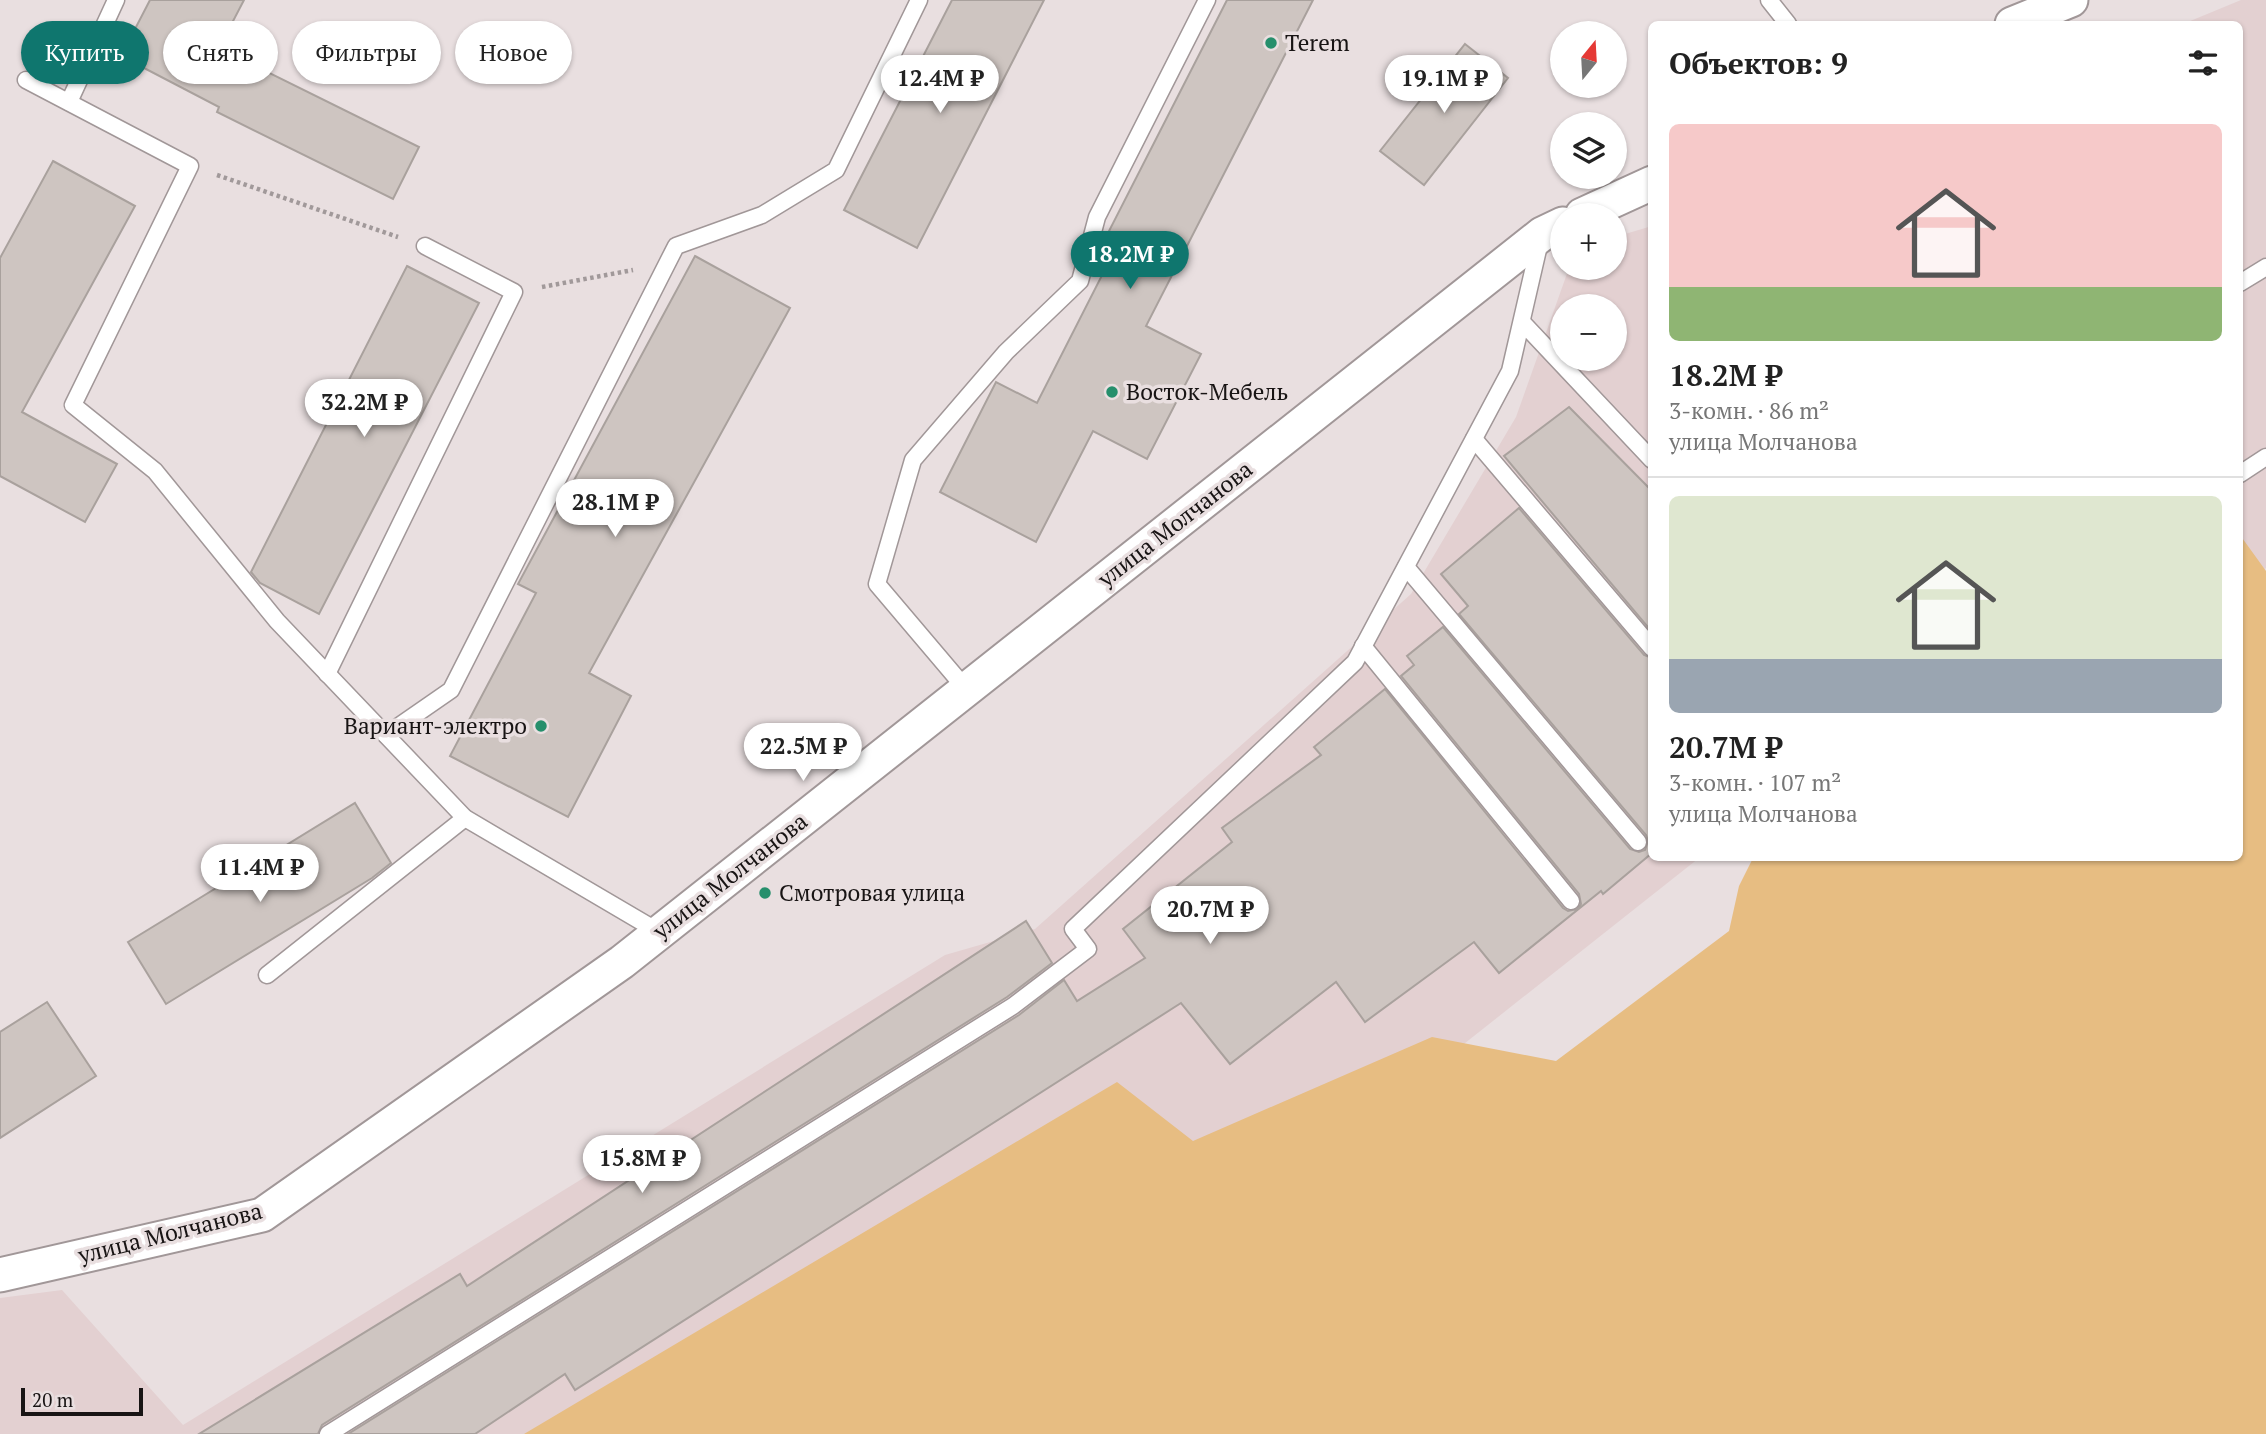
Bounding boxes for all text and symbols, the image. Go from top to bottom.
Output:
chip: Купить [21,21,149,84]
chip: Снять [163,21,278,84]
chip: Фильтры [292,21,441,84]
chip: Новое [455,21,572,84]
north arrow [1550,21,1628,98]
map controls [1550,21,1627,371]
place label: Terem [1285,27,1350,58]
marker: Terem [1263,35,1279,51]
text: Объектов: 9 [1669,43,1848,83]
icon: filters [2184,44,2222,82]
pin: 12.4M ₽ [875,55,1005,115]
pin: 19.1M ₽ [1379,55,1509,115]
text: 12.4M ₽ [897,62,983,93]
text: 19.1M ₽ [1401,62,1487,93]
button: layers [1550,112,1627,189]
icon: home [1883,170,2009,296]
button: + [1550,203,1627,280]
pin: 18.2M ₽ [1065,232,1195,291]
text: 18.2M ₽ [1087,238,1173,269]
button: − [1550,294,1627,371]
text: 18.2M ₽ [1669,355,1782,395]
place label: Восток-Мебель [1126,376,1288,407]
pin: 32.2M ₽ [299,380,429,439]
marker: Восток-Мебель [1104,384,1120,400]
text: 32.2M ₽ [321,386,407,417]
text: 3-комн. · 86 m² [1669,395,1829,426]
text: улица Молчанова [1669,426,1858,457]
street label: улица Молчанова [1090,453,1259,594]
pin: 28.1M ₽ [550,480,680,539]
text: 28.1M ₽ [572,486,658,517]
icon: home [1883,542,2009,668]
place label: Вариант-электро [344,710,527,741]
marker: Вариант-электро [533,718,549,734]
pin: 22.5M ₽ [738,724,868,783]
text: 20.7M ₽ [1669,727,1782,767]
text: 22.5M ₽ [760,730,846,761]
text: 3-комн. · 107 m² [1669,767,1841,798]
text: улица Молчанова [1669,798,1858,829]
street label: улица Молчанова [645,805,814,946]
pin: 11.4M ₽ [195,844,325,904]
text: 11.4M ₽ [217,851,303,882]
place label: Смотровая улица [779,877,965,908]
marker: Смотровая улица [757,885,773,901]
pin: 20.7M ₽ [1145,886,1275,946]
text: 20.7M ₽ [1167,893,1253,924]
pin: 15.8M ₽ [577,1136,707,1195]
text: 15.8M ₽ [599,1142,685,1173]
street label: улица Молчанова [74,1195,265,1271]
scale bar [21,1385,144,1417]
text: 20 m [32,1387,73,1412]

